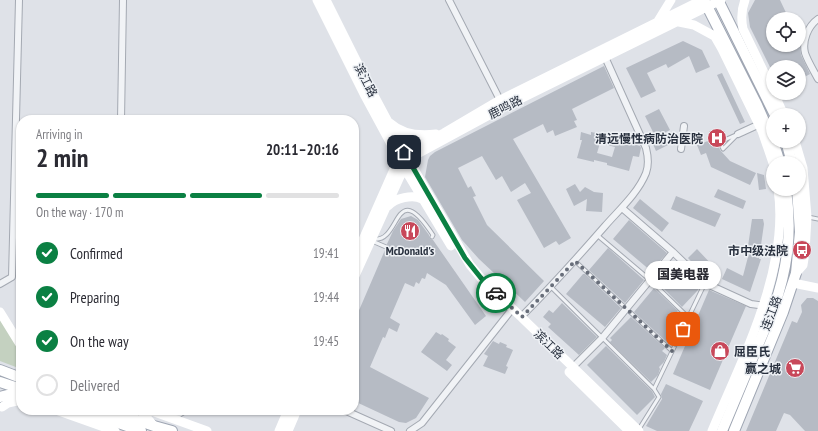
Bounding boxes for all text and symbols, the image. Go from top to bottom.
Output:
map controls [766,12,806,196]
button: locate [766,12,806,52]
button: layers [766,60,806,100]
street label: 滨江路 [351,61,381,99]
street label: 鹿鸣路 [486,92,524,122]
button: + [766,108,806,148]
text: Arriving in [36,126,83,143]
hospital icon: 清远慢性病防治医院 [706,127,728,149]
place label: 清远慢性病防治医院 [595,131,703,146]
pin [387,135,421,169]
text: 20:11–20:16 [266,140,339,159]
text: 2 min [36,141,89,174]
icon: home [393,141,415,163]
button: − [766,156,806,196]
text: On the way · 170 m [36,204,123,221]
restaurant icon: McDonald's [399,220,421,242]
bus stop icon: 市中级法院 [791,239,813,261]
icon: check [36,242,58,264]
place label: McDonald's [386,243,434,258]
place label: 市中级法院 [728,243,788,258]
text: Confirmed [70,244,123,263]
text: 19:41 [313,245,339,262]
callout: 国美电器 [645,261,721,289]
text: 国美电器 [657,266,709,283]
courier [476,273,516,313]
icon: car [485,282,507,304]
icon: check [36,286,58,308]
text: Preparing [70,288,120,307]
text: 19:44 [313,289,339,306]
street label: 连江路 [758,294,784,332]
pin [666,312,700,346]
icon: bag [672,318,694,340]
street label: 滨江路 [531,326,567,362]
icon: check [36,330,58,352]
text: On the way [70,332,129,351]
text: 19:45 [313,333,339,350]
shop icon: 屈臣氏 [709,340,731,362]
place label: 屈臣氏 [734,344,770,359]
supermarket icon: 赢之城 [784,357,806,379]
place label: 赢之城 [745,361,781,376]
text: Delivered [70,376,120,395]

